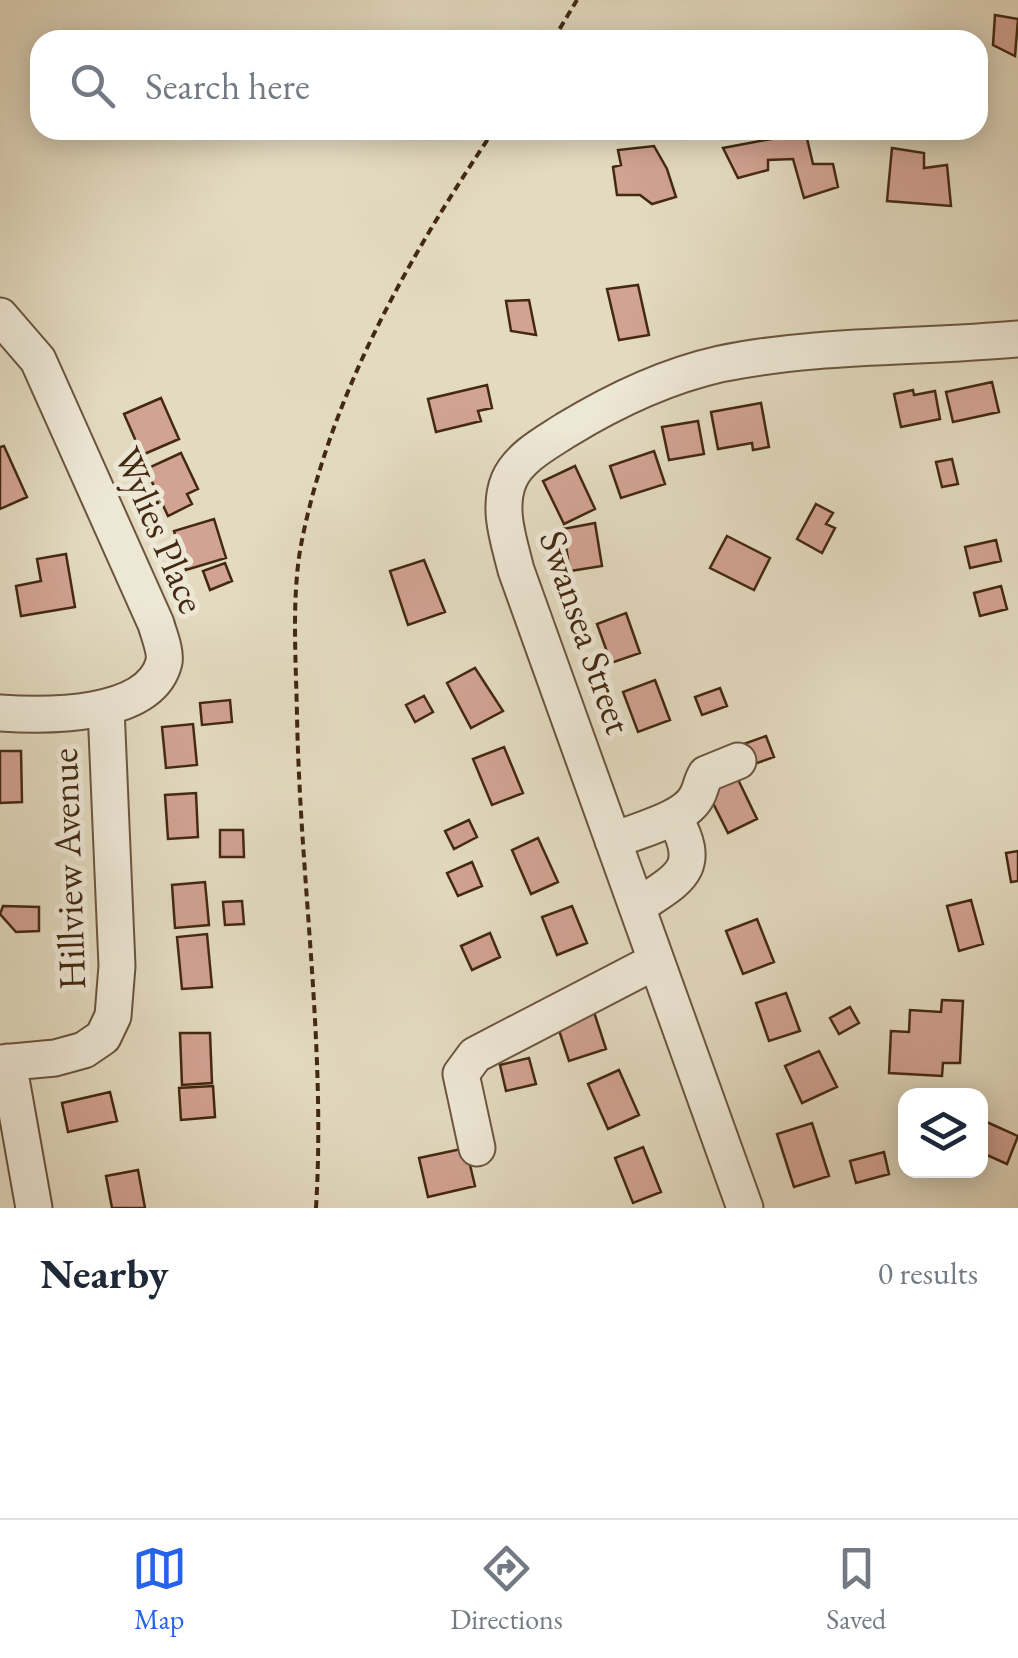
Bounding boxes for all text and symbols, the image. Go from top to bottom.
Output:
search box [30,30,988,140]
icon: search [65,58,120,113]
text: Search here [145,61,310,110]
street label: Wylies Place [104,439,217,620]
street label: Swansea Street [529,524,644,740]
street label: Hillview Avenue [39,747,96,991]
map controls [898,1088,988,1178]
button: layers [898,1088,988,1178]
text: Nearby [40,1246,169,1301]
text: 0 results [878,1252,978,1294]
tab: Map [132,1541,187,1637]
tab: Directions [450,1541,563,1637]
tab: Saved [826,1541,886,1637]

